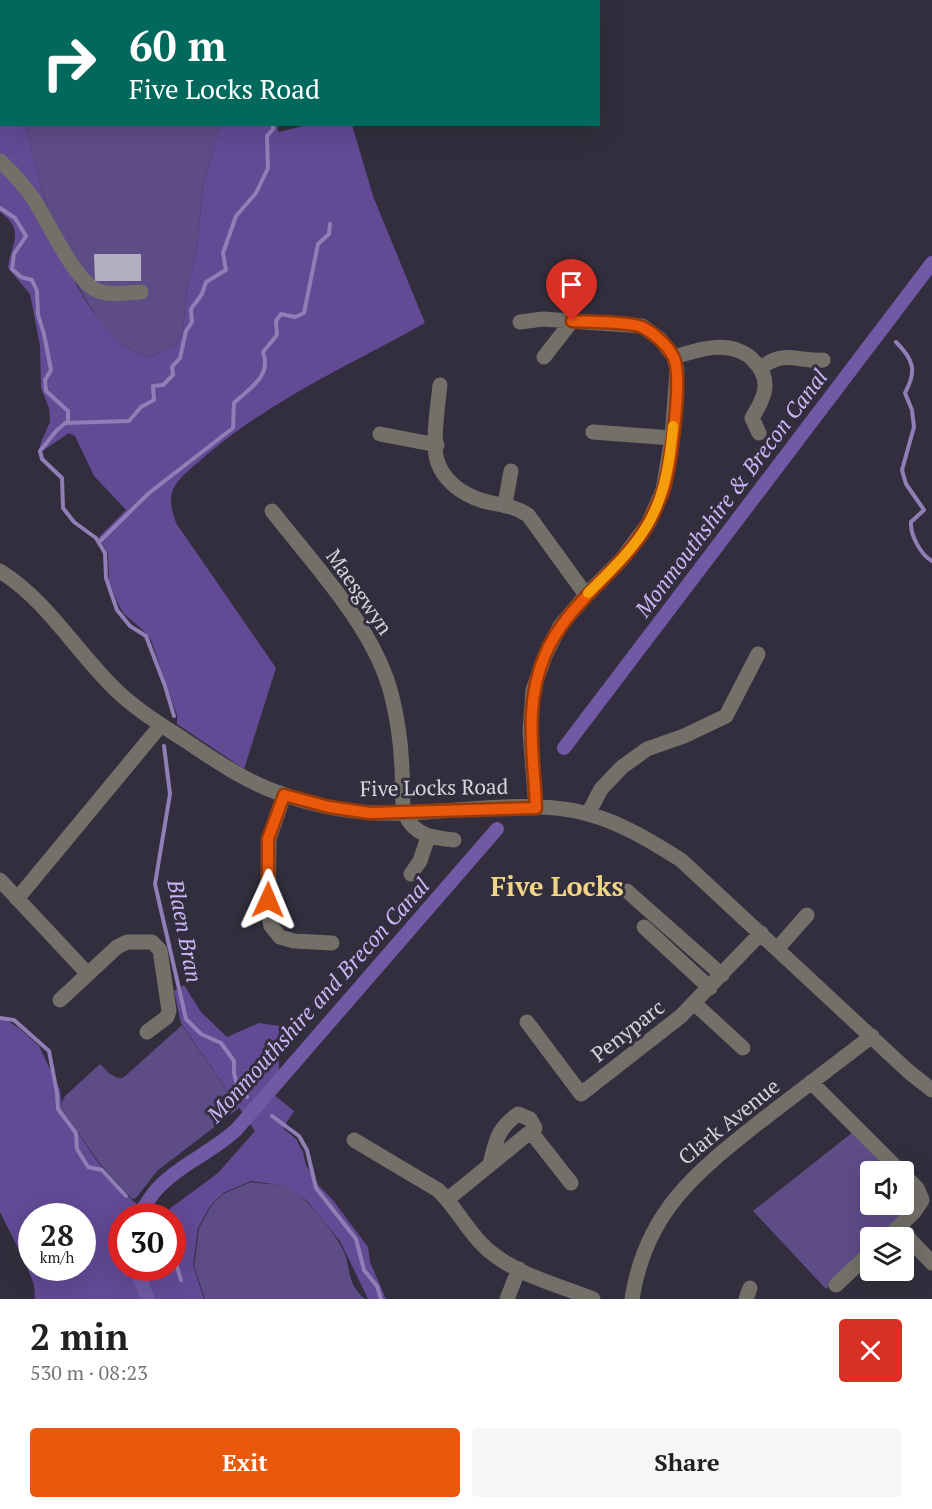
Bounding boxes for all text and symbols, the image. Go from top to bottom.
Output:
text: 60 m [129,17,227,73]
icon: right [30,24,108,102]
text: Five Locks Road [129,71,320,107]
pin [546,259,597,321]
icon: arrive [555,268,588,301]
water label: Monmouthshire & Brecon Canal [627,363,833,623]
street label: Maesgwyn [320,543,400,640]
street label: Five Locks Road [359,772,509,802]
position arrow [236,868,300,932]
district label: Five Locks [490,868,624,904]
water label: Monmouthshire and Brecon Canal [199,871,435,1129]
water label: Blaen Bran [161,876,210,985]
street label: Penyparc [585,993,670,1068]
street label: Clark Avenue [672,1072,785,1171]
map controls [860,1161,914,1281]
button: sound [860,1161,914,1215]
speed limit sign: 30 [108,1203,186,1281]
text: 28 [40,1215,74,1255]
button: layers [860,1227,914,1281]
text: km/h [40,1247,74,1267]
text: 2 min [30,1313,128,1360]
button: close [839,1319,902,1382]
text: 530 m · 08:23 [30,1359,148,1386]
button: Exit [30,1428,460,1497]
button: Share [472,1428,902,1497]

